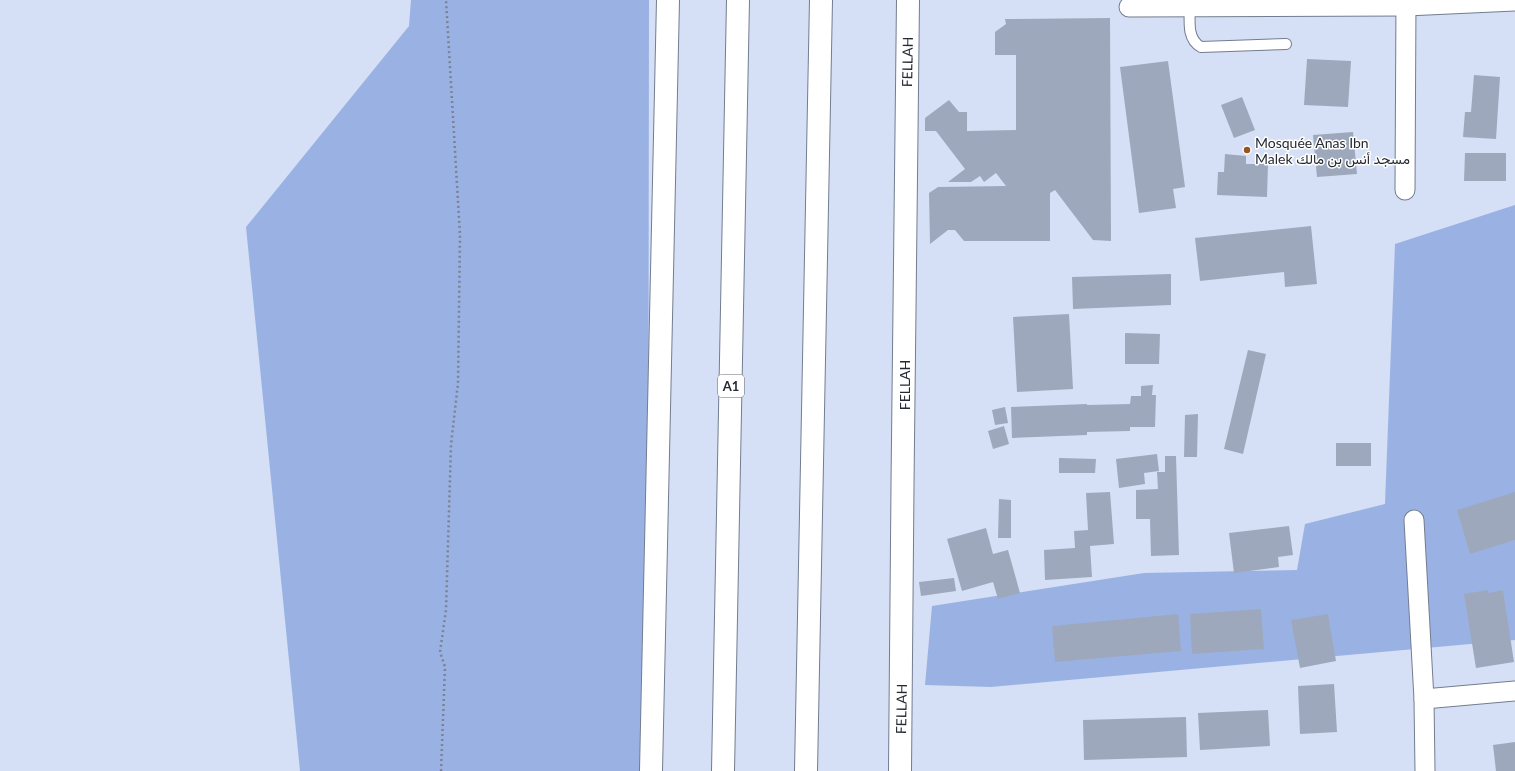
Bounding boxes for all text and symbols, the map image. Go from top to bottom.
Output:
street label: FELLAH [898,37,916,87]
place label: Mosquée Anas Ibn Malek مسجد أنس بن مالك [1255,134,1410,168]
marker: Mosquée Anas Ibn Malek مسجد أنس بن مالك [1242,145,1252,155]
street label: FELLAH [896,360,913,410]
road number: A1 [718,375,744,397]
street label: FELLAH [892,684,910,734]

